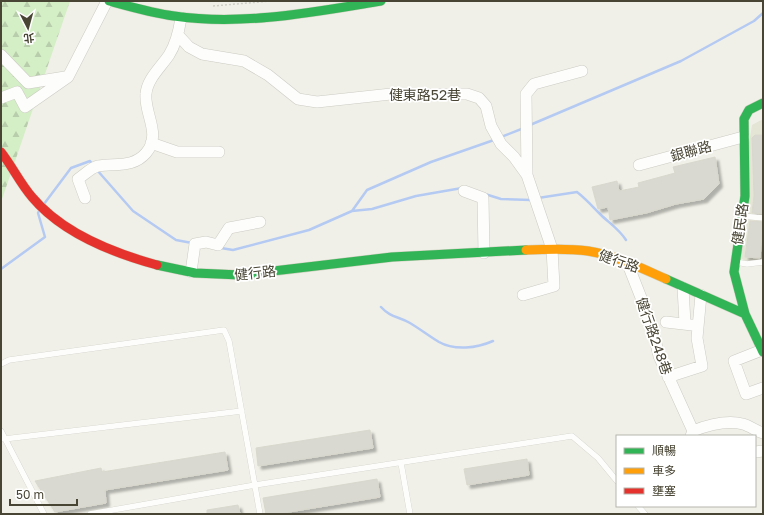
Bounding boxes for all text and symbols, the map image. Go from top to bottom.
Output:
north arrow [8,8,48,48]
text: 北 [23,31,35,45]
street label: 健東路52巷 [389,86,461,103]
street label: 銀聯路 [668,137,713,164]
street label: 健民路 [728,202,751,246]
street label: 健行路 [597,246,642,275]
street label: 健行路 [233,262,277,283]
street label: 健行路248巷 [633,295,676,377]
legend [616,435,756,507]
text: 順暢 [652,443,676,458]
text: 車多 [652,463,676,478]
scale bar [10,481,77,507]
text: 壅塞 [652,483,676,498]
text: 50 m [16,487,44,502]

